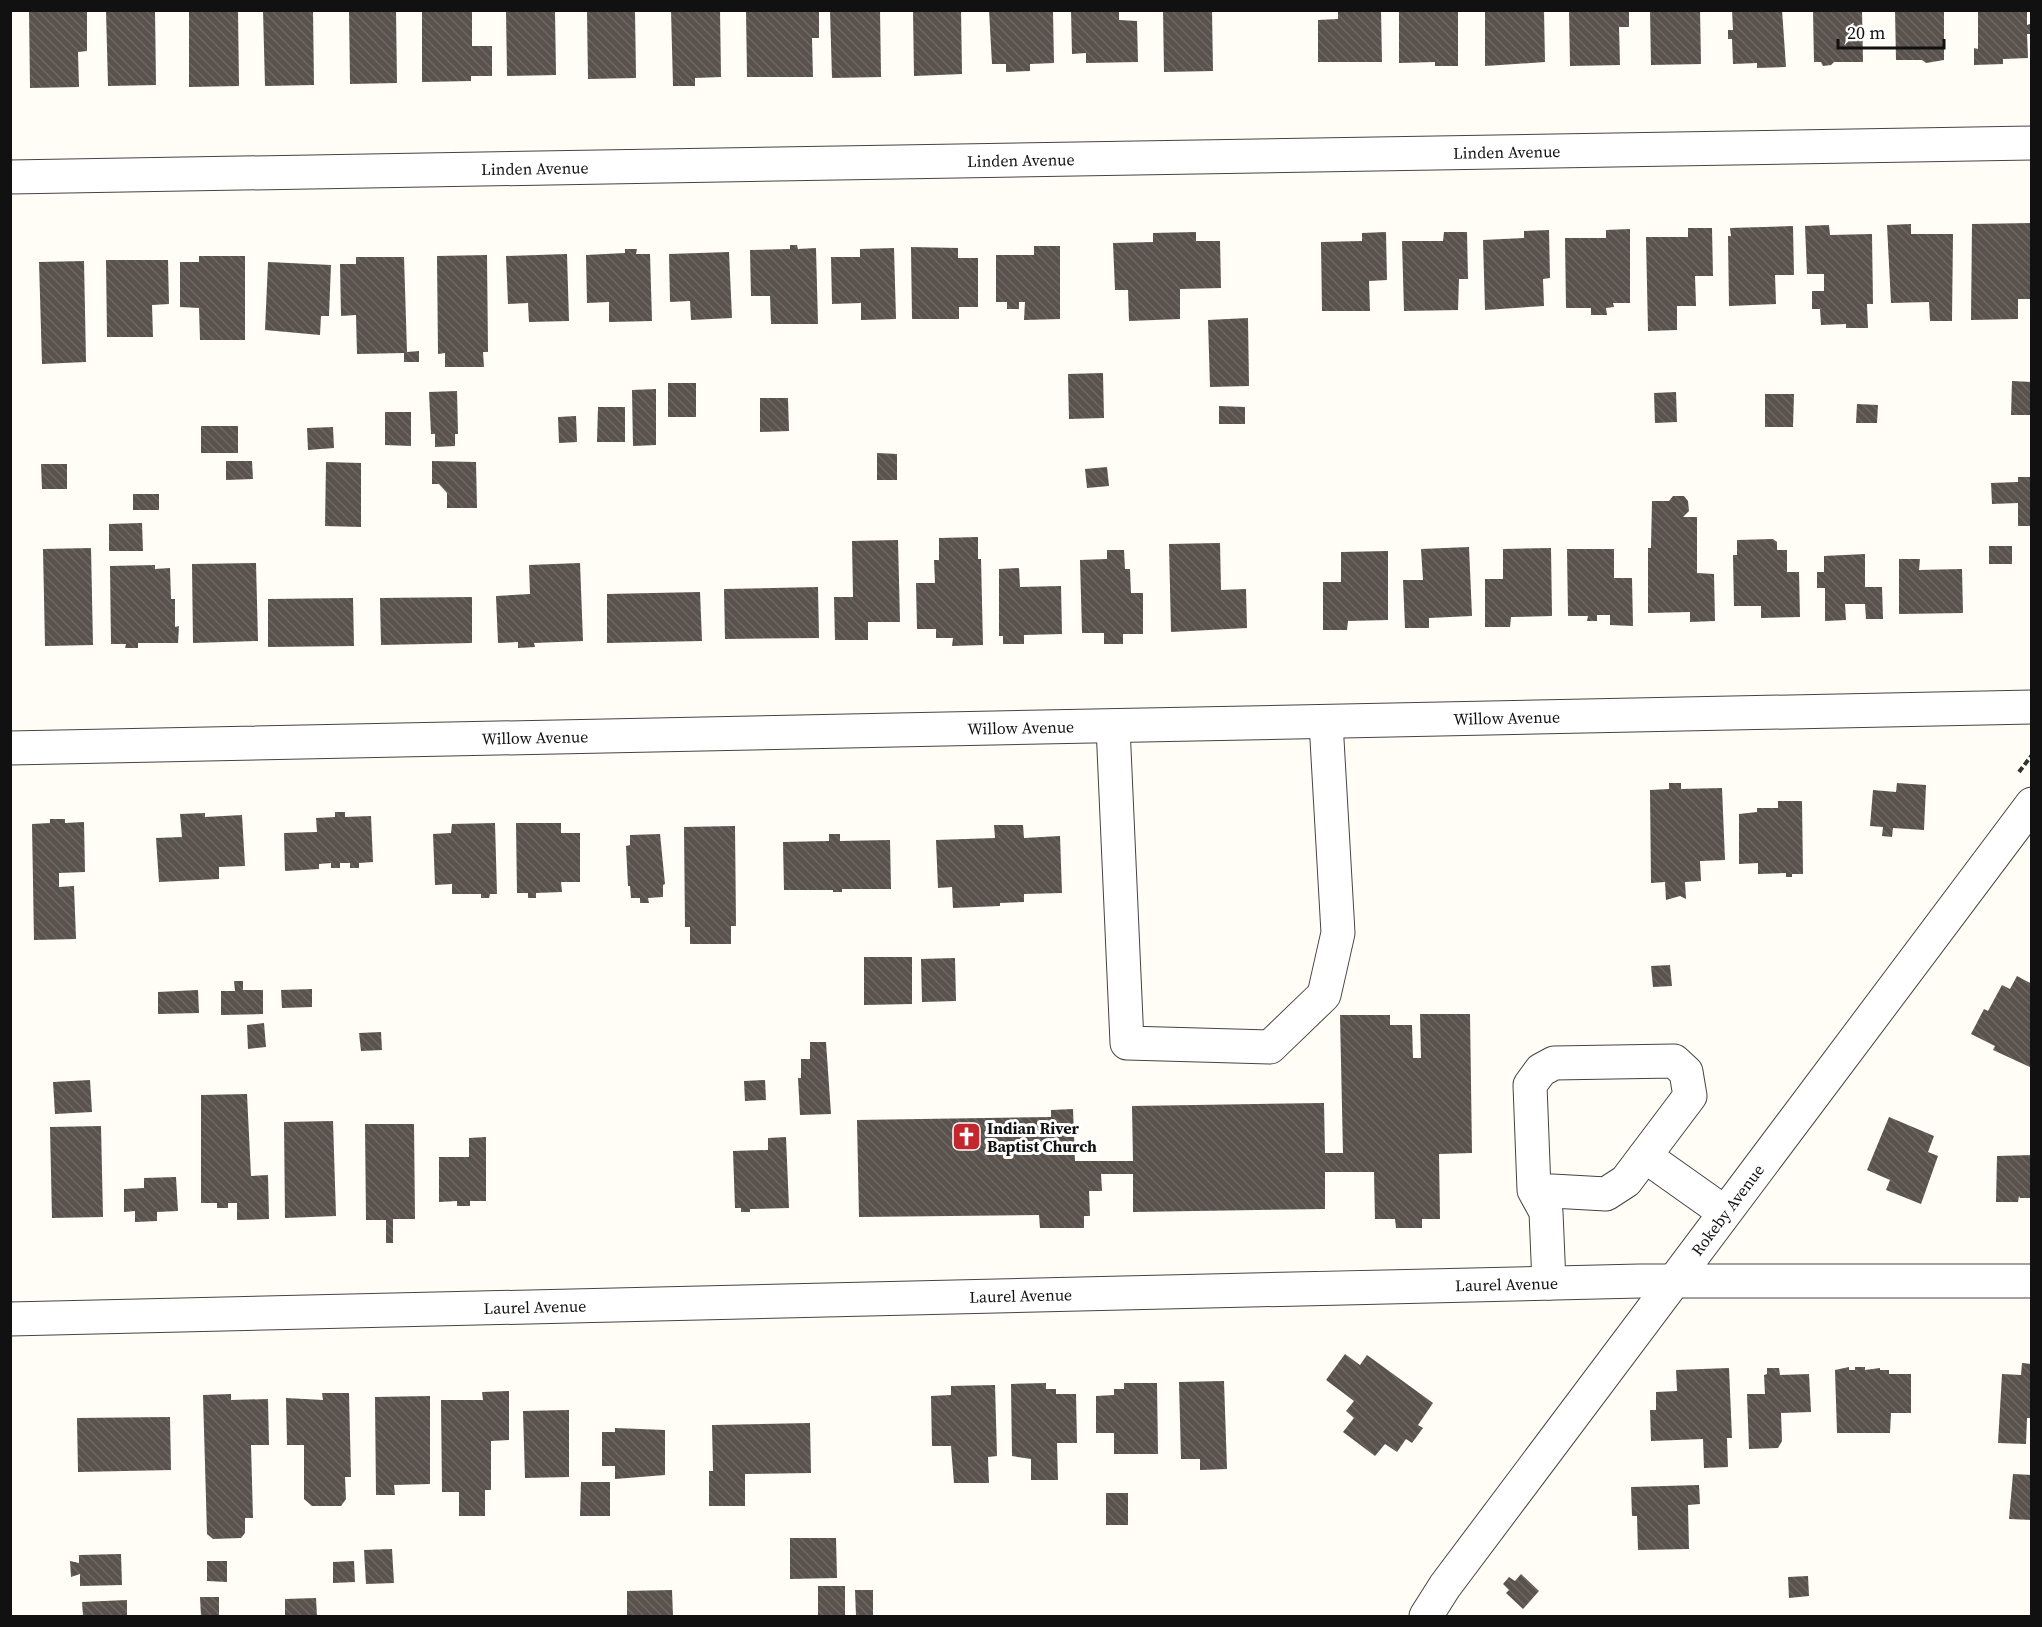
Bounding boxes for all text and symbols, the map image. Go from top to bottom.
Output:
scale bar [1838,12,1944,50]
text: 20 m [1847,20,1885,45]
street label: Linden Avenue [1453,140,1561,164]
street label: Linden Avenue [967,148,1075,172]
street label: Linden Avenue [481,156,589,180]
street label: Willow Avenue [1453,706,1560,730]
street label: Willow Avenue [967,715,1074,740]
street label: Willow Avenue [481,725,588,749]
place label: Indian River Baptist Church [987,1117,1097,1157]
church icon: Indian River Baptist Church [950,1121,982,1153]
street label: Rokeby Avenue [1686,1160,1769,1260]
street label: Laurel Avenue [1455,1272,1558,1296]
street label: Laurel Avenue [969,1283,1072,1308]
street label: Laurel Avenue [483,1295,586,1319]

